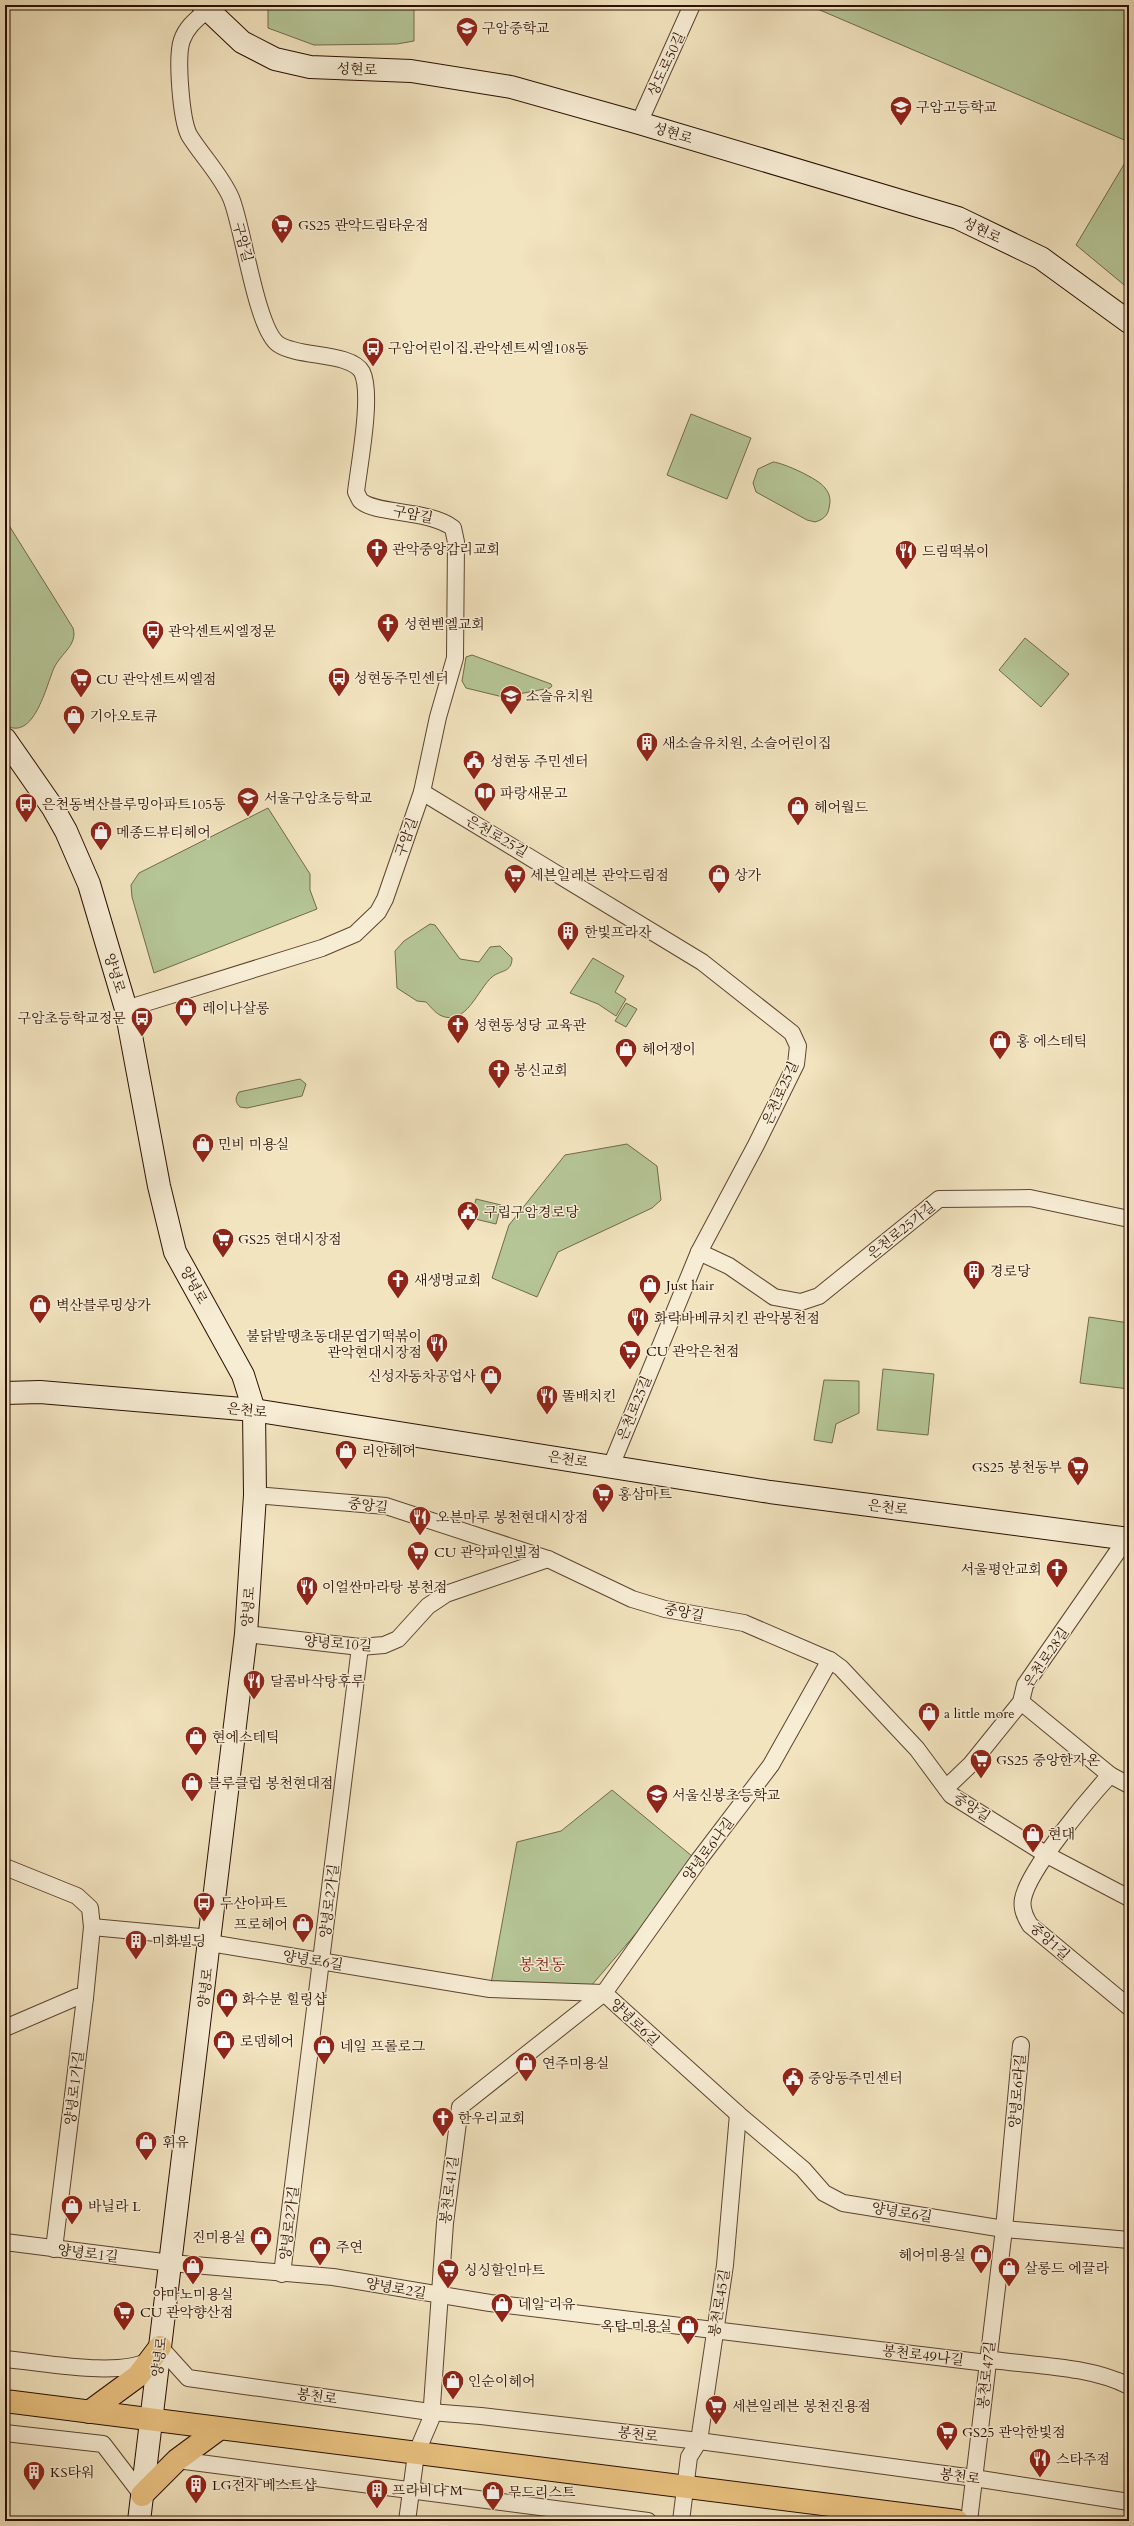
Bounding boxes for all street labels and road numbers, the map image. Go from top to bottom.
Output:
street label: 상도로50길 [643,29,690,99]
street label: 성현로 [336,59,378,80]
street label: 성현로 [651,118,695,149]
street label: 성현로 [959,213,1005,248]
street label: 구암길 [228,220,257,264]
street label: 구암길 [391,501,435,528]
street label: 은천로25길 [462,811,531,862]
street label: 구암길 [391,815,422,859]
street label: 양녕로 [100,951,130,996]
street label: 은천로25길 [758,1058,803,1128]
street label: 은천로25가길 [863,1197,939,1264]
street label: 양녕로 [175,1263,212,1308]
street label: 은천로25길 [613,1373,656,1443]
street label: 은천로 [226,1399,269,1422]
street label: 은천로 [546,1447,590,1472]
street label: 중앙길 [347,1494,389,1517]
street label: 은천로 [867,1496,910,1519]
street label: 양녕로 [238,1586,259,1628]
street label: 중앙길 [662,1599,706,1626]
street label: 은천로28길 [1019,1624,1073,1691]
street label: 양녕로10길 [303,1632,373,1655]
street label: 중앙길 [950,1788,994,1826]
street label: 양녕로6나길 [678,1814,738,1885]
street label: 양녕로2가길 [316,1863,343,1939]
street label: 중앙1길 [1026,1918,1074,1964]
street label: 양녕로6길 [281,1946,345,1975]
street label: 양녕로 [194,1966,217,2009]
street label: 양녕로6길 [606,1995,664,2050]
street label: 양녕로1가길 [61,2050,88,2126]
street label: 양녕로6라길 [1005,2053,1030,2129]
street label: 봉천로41길 [436,2155,463,2225]
street label: 양녕로2가길 [276,2185,303,2261]
street label: 양녕로6길 [870,2198,934,2227]
street label: 양녕로1길 [56,2240,120,2267]
street label: 봉천로45길 [705,2268,734,2338]
street label: 양녕로2길 [364,2274,428,2303]
street label: 양녕로 [148,2335,171,2378]
street label: 봉천로47길 [973,2340,1000,2410]
street label: 봉천로49나길 [881,2341,965,2370]
street label: 봉천로 [296,2384,339,2409]
street label: 봉천로 [617,2423,660,2446]
street label: 봉천로 [939,2464,982,2489]

